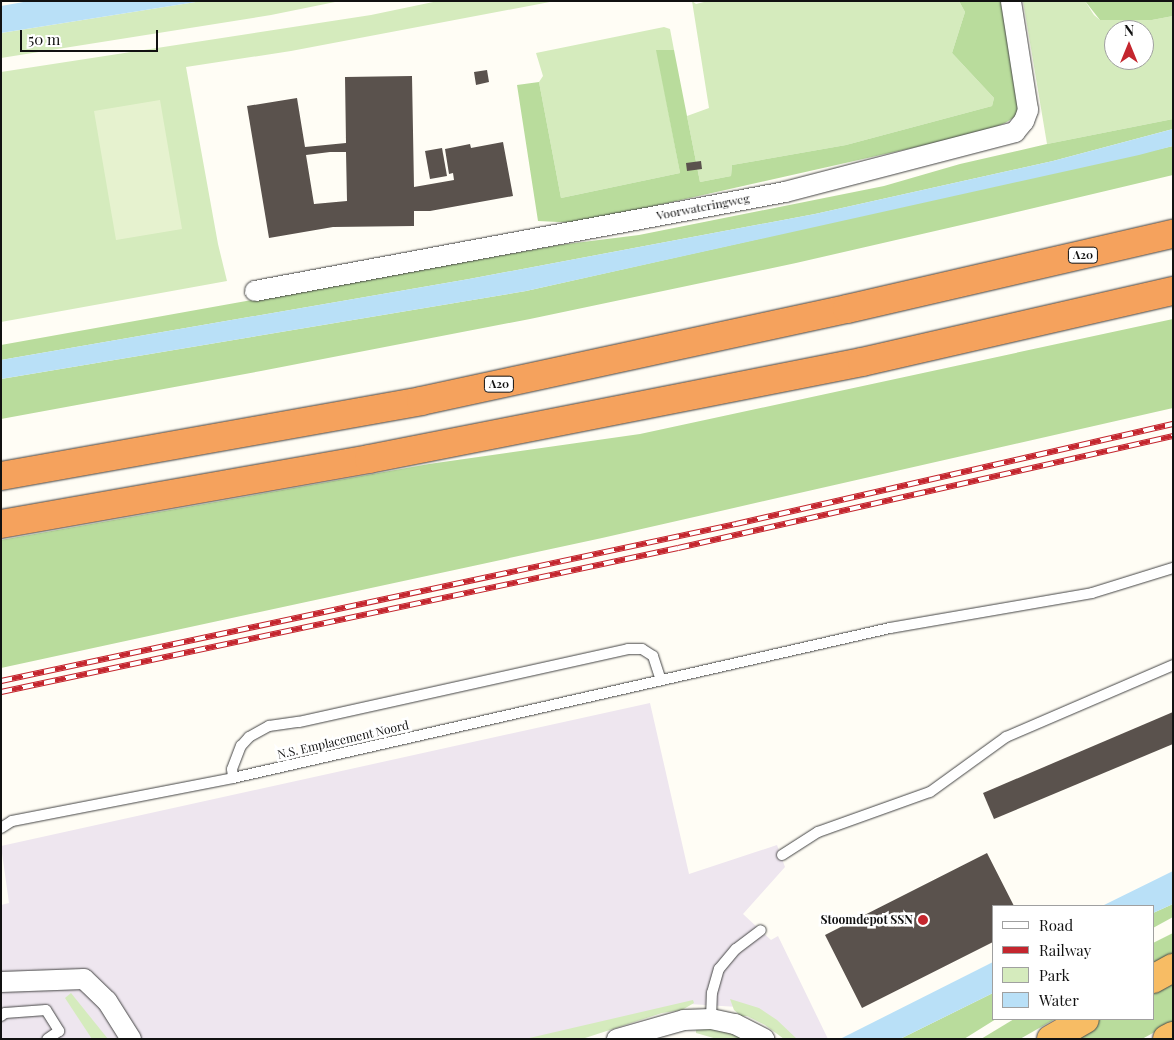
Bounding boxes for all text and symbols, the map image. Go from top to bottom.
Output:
scale bar [22,20,160,52]
north arrow [1104,20,1154,70]
text: N [1124,21,1134,40]
text: 50 m [28,29,60,49]
street label: Voorwateringweg [655,191,751,223]
road number: A20 [1067,246,1099,264]
road number: A20 [483,376,515,392]
street label: N.S. Emplacement Noord [276,718,410,762]
legend [992,905,1154,1020]
place label: Stoomdepot SSN [820,913,913,927]
marker: Stoomdepot SSN [917,914,929,926]
text: Road [1039,915,1073,935]
text: Railway [1039,940,1091,960]
text: Park [1039,965,1070,985]
text: Water [1039,990,1079,1010]

